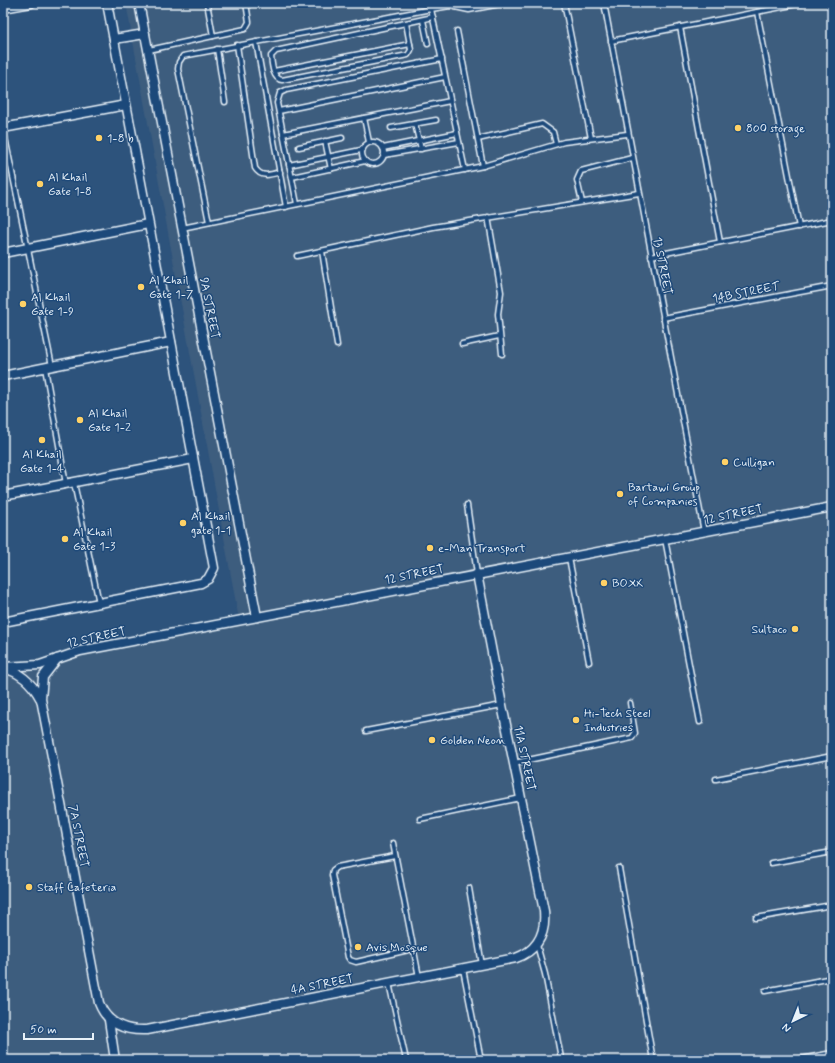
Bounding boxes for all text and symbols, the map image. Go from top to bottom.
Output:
place label: 800 storage [746,121,805,138]
marker: 800 storage [733,123,743,133]
place label: 1-8 b [107,131,134,147]
marker: 1-8 b [94,133,104,143]
place label: Al Khail Gate 1-8 [48,170,92,200]
marker: Al Khail Gate 1-8 [35,179,45,189]
street label: 13 STREET [649,236,675,297]
place label: Al Khail Gate 1-7 [149,273,193,303]
street label: 9A STREET [195,276,223,340]
street label: 14B STREET [711,278,782,307]
marker: Al Khail Gate 1-7 [136,282,146,292]
place label: Al Khail Gate 1-9 [31,290,74,320]
marker: Al Khail Gate 1-9 [18,299,28,309]
place label: Al Khail Gate 1-2 [88,406,131,436]
marker: Al Khail Gate 1-2 [75,415,85,425]
marker: Al Khail Gate 1-4 [37,435,47,445]
place label: Al Khail Gate 1-4 [20,447,64,477]
place label: Culligan [733,455,775,471]
marker: Culligan [720,457,730,467]
place label: Bartawi Group of Companies [628,480,700,510]
marker: Bartawi Group of Companies [615,489,625,499]
street label: 12 STREET [702,501,764,529]
place label: Al Khail gate 1-1 [191,509,231,539]
marker: Al Khail gate 1-1 [178,518,188,528]
place label: Al Khail Gate 1-3 [73,525,116,555]
marker: Al Khail Gate 1-3 [60,534,70,544]
place label: e-Man Transport [438,541,526,557]
marker: e-Man Transport [425,543,435,553]
street label: 12 STREET [383,561,445,589]
place label: BOXX [612,576,643,592]
marker: BOXX [599,578,609,588]
place label: Sultaco [752,622,787,638]
street label: 12 STREET [65,624,127,652]
marker: Sultaco [790,624,800,634]
place label: Hi-Tech Steel Industries [584,706,650,736]
marker: Hi-Tech Steel Industries [571,715,581,725]
street label: 11A STREET [509,724,539,793]
place label: Golden Neon [440,733,506,749]
marker: Golden Neon [427,735,437,745]
street label: 7A STREET [64,803,92,869]
place label: Staff Cafeteria [37,880,116,896]
marker: Staff Cafeteria [24,882,34,892]
place label: Avis Mosque [366,940,428,956]
marker: Avis Mosque [353,942,363,952]
street label: 4A STREET [290,971,355,999]
north arrow [773,1001,813,1041]
scale bar [24,1015,93,1041]
text: N [779,1020,794,1035]
text: 50 m [30,1022,57,1038]

